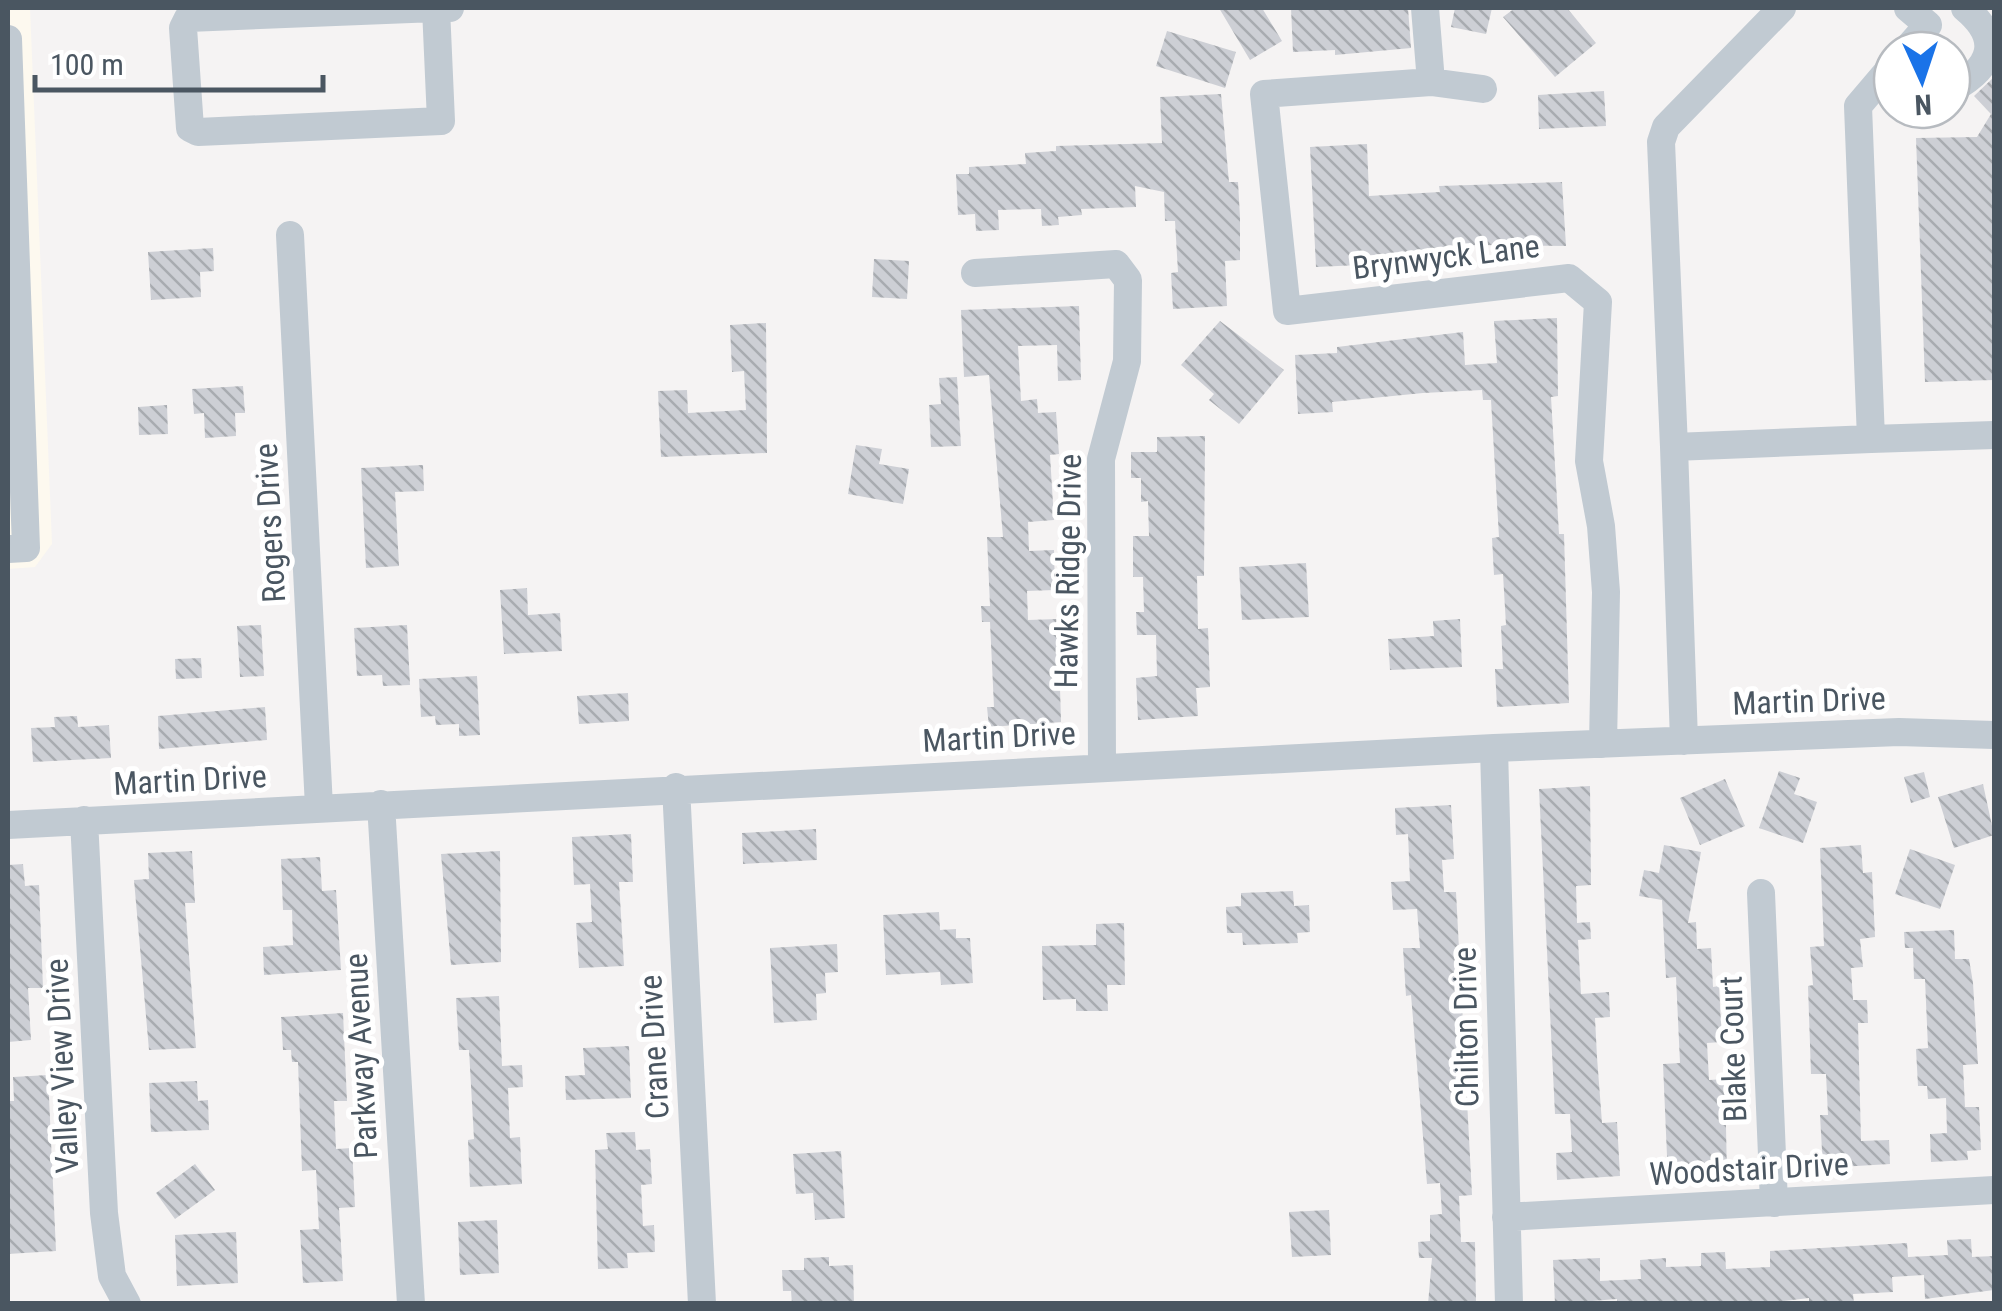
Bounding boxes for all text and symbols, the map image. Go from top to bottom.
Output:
scale bar [35,30,322,92]
north arrow [1872,30,1972,130]
text: 100 m [50,47,124,82]
text: N [1914,88,1933,121]
street label: Brynwyck Lane [1350,227,1542,287]
street label: Rogers Drive [247,442,293,604]
street label: Hawks Ridge Drive [1047,453,1089,689]
street label: Martin Drive [1732,679,1886,723]
street label: Martin Drive [921,714,1077,760]
street label: Martin Drive [112,757,268,803]
street label: Chilton Drive [1446,947,1486,1107]
street label: Parkway Avenue [337,952,385,1160]
street label: Valley View Drive [37,958,87,1174]
street label: Crane Drive [631,974,677,1120]
street label: Blake Court [1711,975,1755,1123]
street label: Woodstair Drive [1648,1145,1850,1193]

